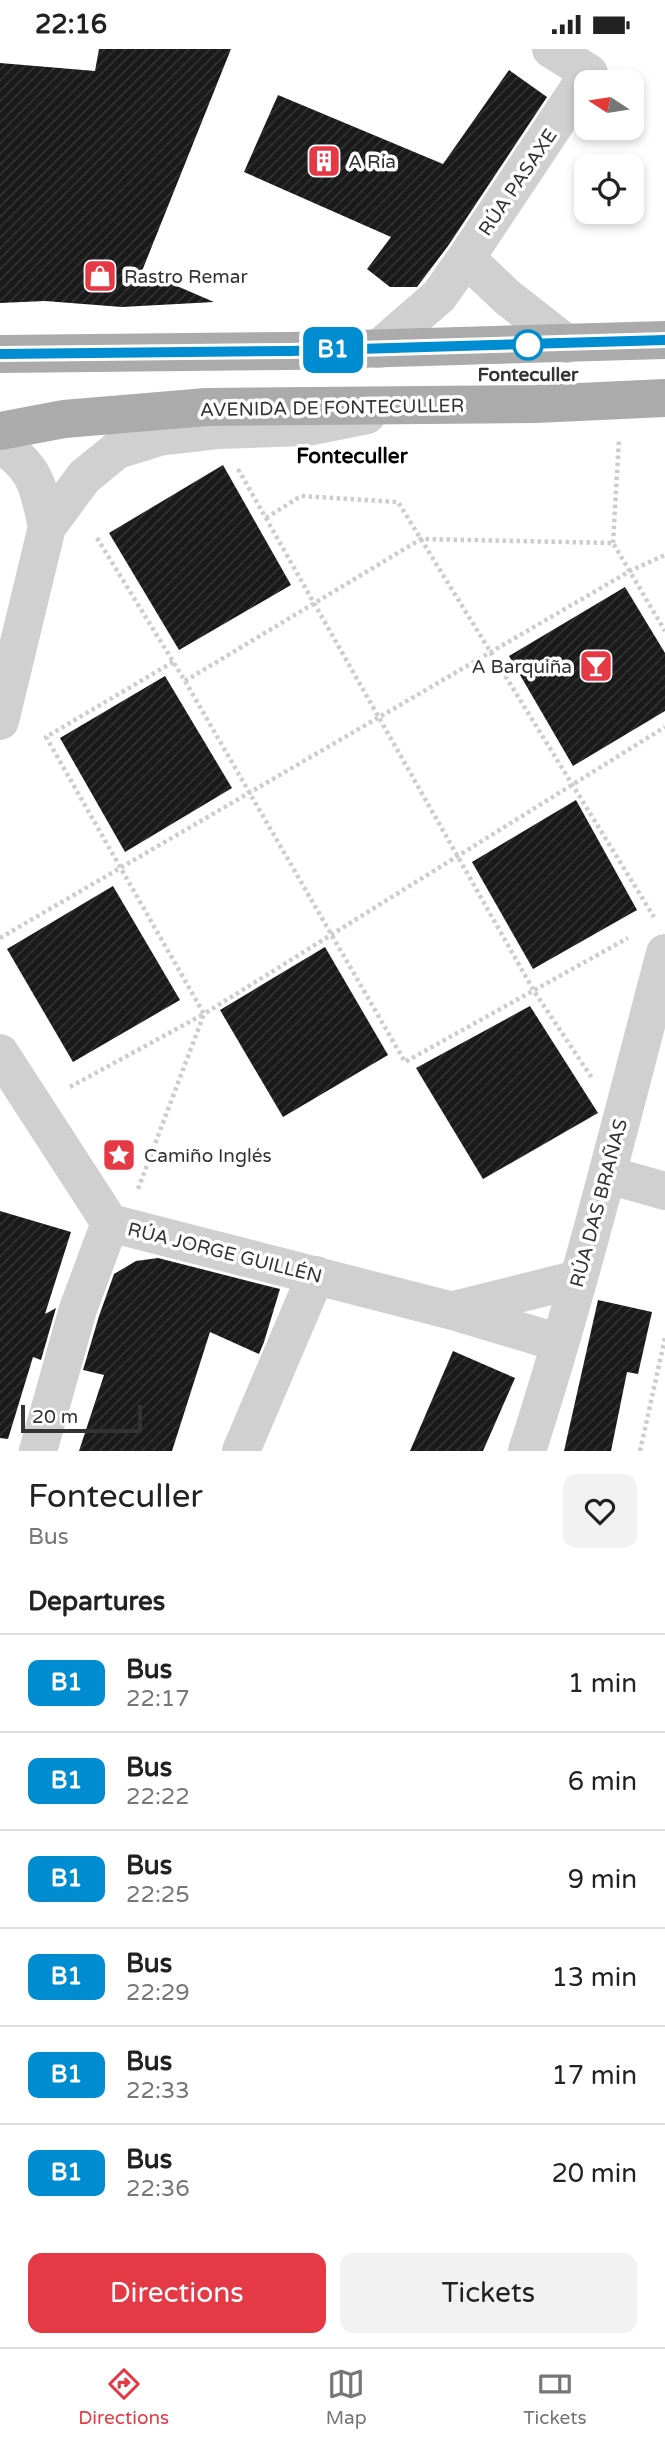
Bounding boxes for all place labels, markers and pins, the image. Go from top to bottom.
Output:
building icon: A Ría [305,142,343,180]
place label: A Ría [348,151,396,173]
shop icon: Rastro Remar [81,257,119,295]
place label: Rastro Remar [124,266,248,288]
marker: Fonteculler [513,330,543,360]
place label: Fonteculler [478,364,579,386]
bar icon: A Barquiña [577,647,615,685]
place label: A Barquiña [472,656,572,678]
place icon: Camiño Inglés [100,1136,138,1174]
place label: Camiño Inglés [144,1145,272,1167]

